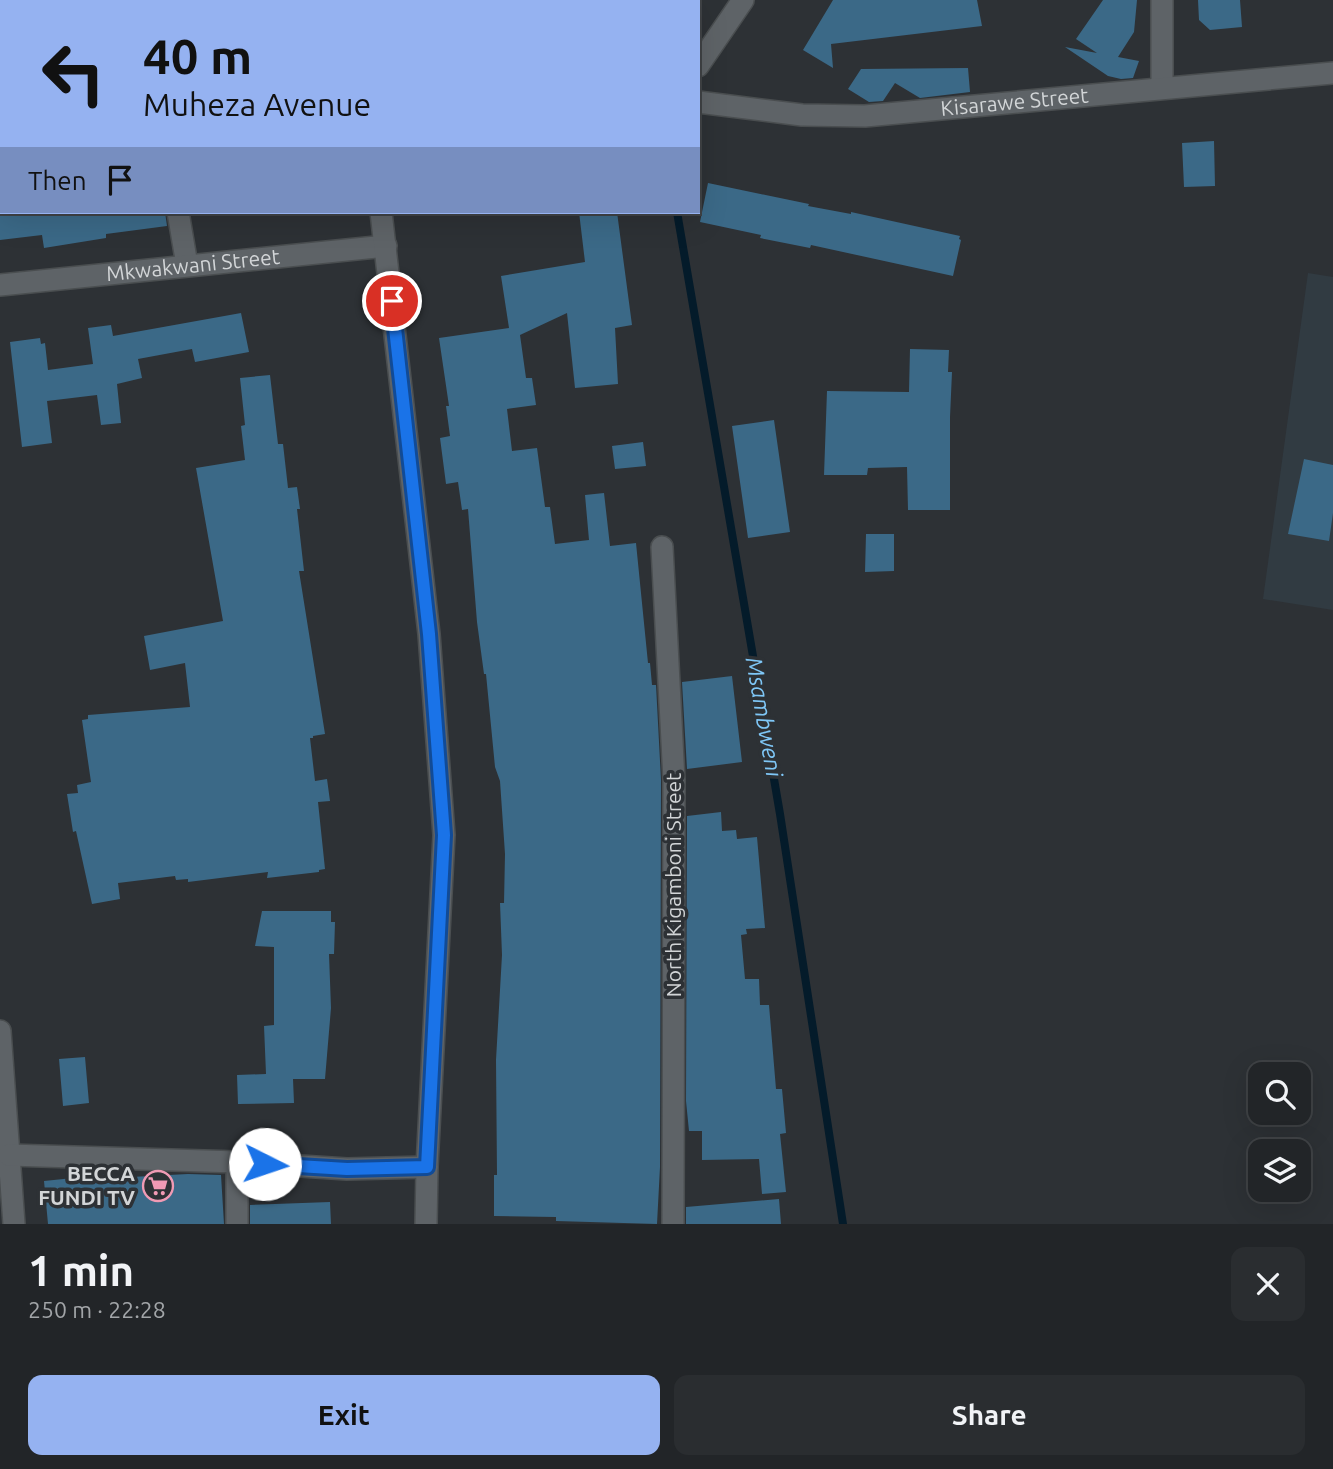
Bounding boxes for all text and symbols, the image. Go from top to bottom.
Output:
icon: left [28,28,119,119]
text: 40 m [143,28,252,83]
street label: Kisarawe Street [939,83,1089,120]
text: Muheza Avenue [143,86,371,122]
icon: arrive [101,161,139,199]
text: Then [28,166,87,195]
street label: Mkwakwani Street [105,244,281,285]
pin [362,271,422,331]
icon: arrive [373,282,411,320]
water label: Msambweni [742,655,788,780]
street label: North Kigamboni Street [661,773,685,997]
map controls [1248,1062,1311,1202]
button: search [1248,1062,1311,1125]
position arrow [228,1127,302,1201]
button: layers [1248,1139,1311,1202]
place label: BECCA FUNDI TV [38,1161,135,1209]
supermarket icon: BECCA FUNDI TV [141,1169,175,1203]
text: 1 min [28,1247,134,1294]
button: close [1231,1247,1305,1321]
text: 250 m · 22:28 [28,1297,166,1322]
button: Exit [28,1375,660,1455]
button: Share [674,1375,1305,1455]

